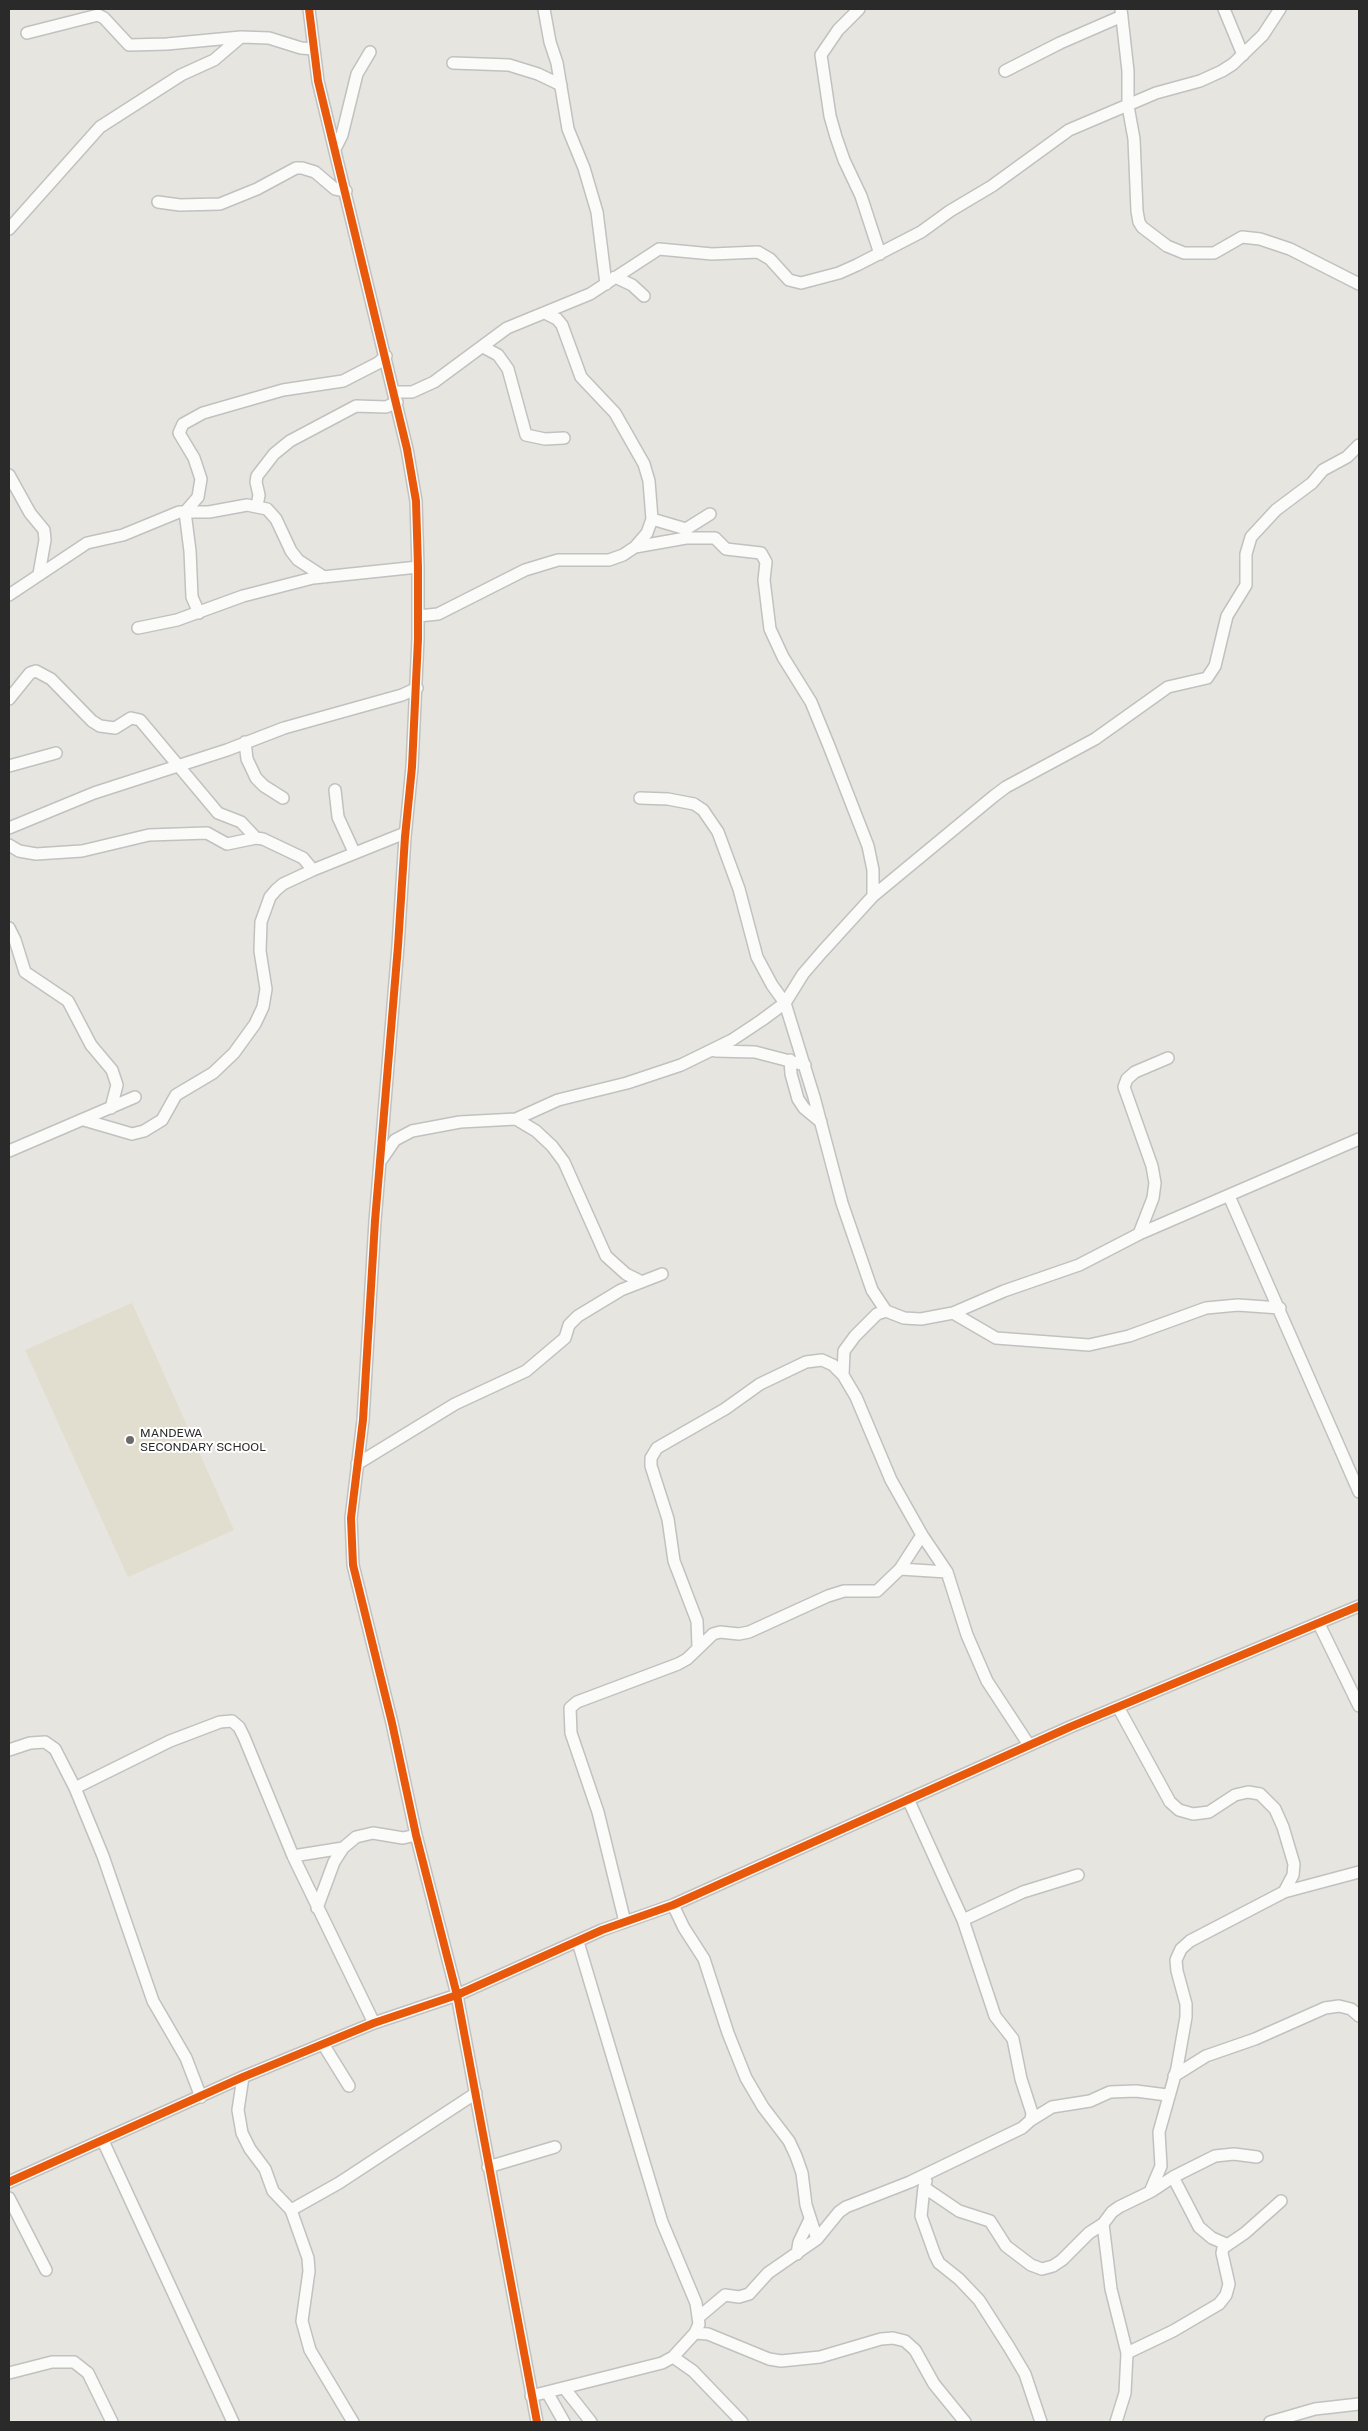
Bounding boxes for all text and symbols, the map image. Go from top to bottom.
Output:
place label: MANDEWA SECONDARY SCHOOL [140,1426,266,1454]
marker: MANDEWA SECONDARY SCHOOL [124,1434,136,1446]

